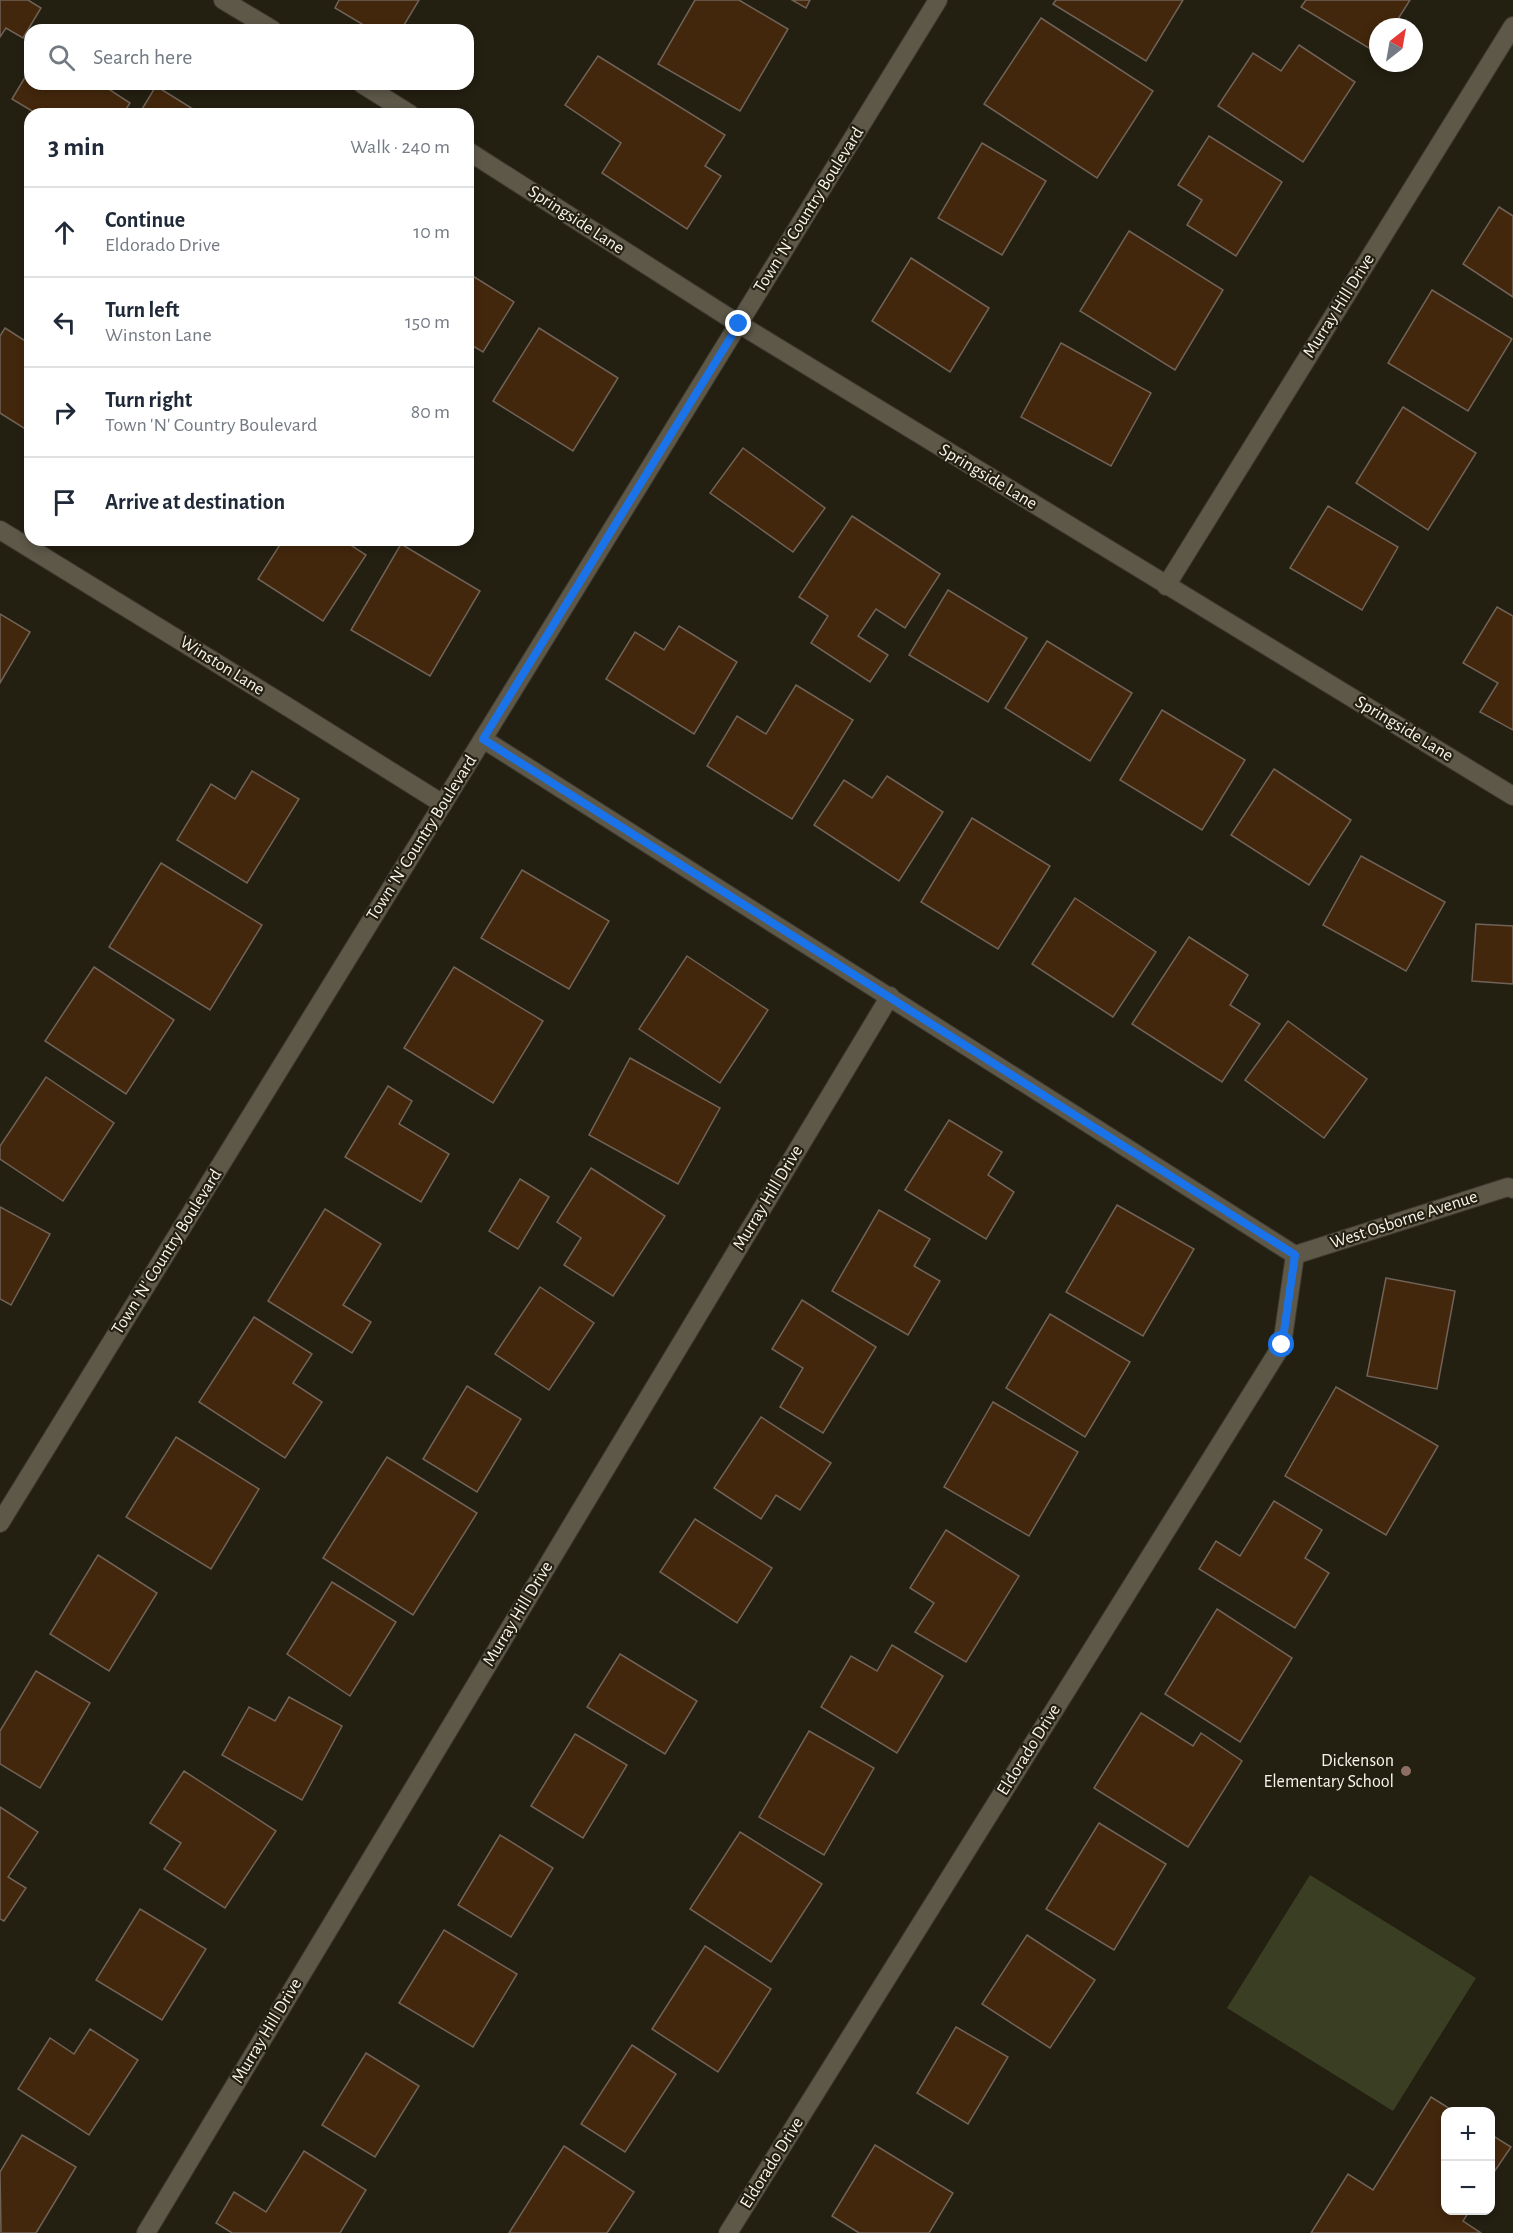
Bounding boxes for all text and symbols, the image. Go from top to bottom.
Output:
north arrow [1369,18,1423,72]
search box [24,24,474,90]
icon: search [45,41,78,74]
text: Search here [93,46,192,68]
street label: Town 'N' Country Boulevard [751,124,867,296]
text: 3 min [48,134,105,160]
text: Walk · 240 m [350,137,450,157]
street label: Springside Lane [525,182,627,258]
text: Continue [105,209,185,231]
icon: ahead [48,216,81,249]
text: 10 m [413,222,450,242]
text: Eldorado Drive [105,235,220,255]
street label: Murray Hill Drive [1300,251,1378,361]
text: Turn left [105,299,179,321]
icon: left [48,306,81,339]
route end [725,310,751,336]
text: 150 m [405,312,450,332]
text: Winston Lane [105,325,212,345]
text: Turn right [105,389,192,411]
icon: right [48,396,81,429]
text: 80 m [411,402,450,422]
text: Town 'N' Country Boulevard [105,415,317,435]
street label: Springside Lane [936,441,1040,513]
icon: arrive [48,486,81,519]
text: Arrive at destination [105,491,285,513]
street label: Winston Lane [177,633,267,699]
street label: Springside Lane [1352,693,1456,765]
street label: Town 'N' Country Boulevard [364,752,480,924]
street label: Murray Hill Drive [730,1142,806,1254]
street label: Town 'N' Country Boulevard [109,1166,225,1338]
street label: West Osborne Avenue [1328,1188,1480,1252]
route start [1268,1331,1294,1357]
street label: Murray Hill Drive [480,1558,556,1670]
street label: Eldorado Drive [994,1701,1064,1799]
place label: Dickenson Elementary School [1264,1752,1394,1791]
marker: Dickenson Elementary School [1399,1764,1413,1778]
street label: Murray Hill Drive [229,1975,305,2087]
map controls [1441,2107,1495,2215]
button: + [1441,2107,1495,2161]
street label: Eldorado Drive [737,2114,807,2212]
button: − [1441,2161,1495,2215]

